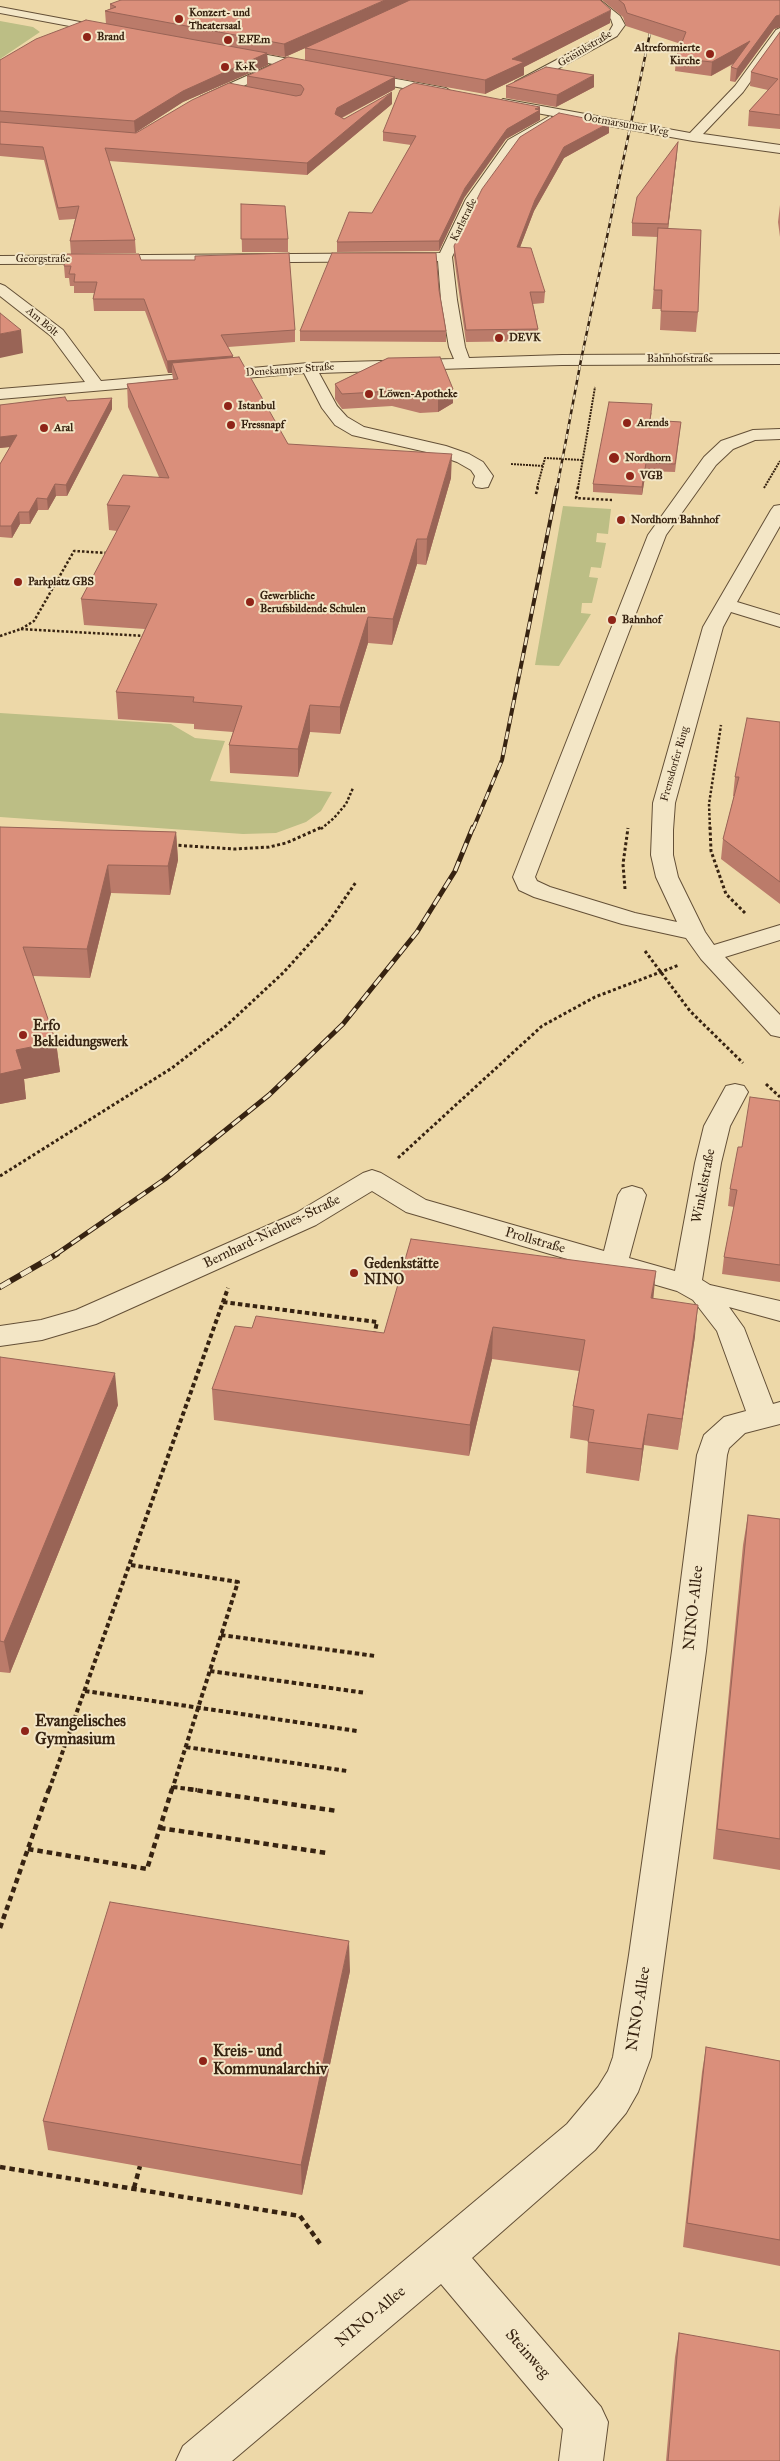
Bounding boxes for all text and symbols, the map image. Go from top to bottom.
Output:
place label: Konzert- und Theatersaal [189,6,250,32]
marker: Konzert- und Theatersaal [173,13,185,25]
street label: Geisinkstraße [556,28,614,70]
place label: Brand [97,30,124,44]
marker: Brand [81,31,93,43]
place label: EFEm [238,33,270,47]
marker: EFEm [222,34,234,46]
place label: Altreformierte Kirche [634,41,700,67]
marker: Altreformierte Kirche [704,48,716,60]
place label: K+K [235,60,256,74]
marker: K+K [219,61,231,73]
street label: Ootmarsumer Weg [583,111,669,139]
street label: Karlstraße [448,196,480,244]
street label: Georgstraße [16,252,70,266]
street label: Am Bölt [23,305,61,339]
place label: DEVK [509,331,541,345]
marker: DEVK [493,332,505,344]
street label: Bahnhofstraße [647,352,713,366]
street label: Denekamper Straße [245,360,335,380]
place label: Löwen-Apotheke [379,387,458,401]
marker: Löwen-Apotheke [363,388,375,400]
place label: Istanbul [238,399,275,413]
marker: Istanbul [222,400,234,412]
place label: Arends [637,416,669,430]
marker: Arends [621,417,633,429]
place label: Fressnapf [241,418,284,432]
marker: Fressnapf [225,419,237,431]
place label: Aral [54,421,73,435]
marker: Aral [38,422,50,434]
marker: Nordhorn [607,451,621,465]
place label: Nordhorn [625,451,671,465]
place label: VGB [640,469,663,483]
marker: VGB [624,470,636,482]
place label: Nordhorn Bahnhof [631,513,719,527]
marker: Nordhorn Bahnhof [615,514,627,526]
place label: Parkplatz GBS [28,575,94,589]
marker: Parkplatz GBS [12,576,24,588]
place label: Gewerbliche Berufsbildende Schulen [260,589,366,615]
marker: Gewerbliche Berufsbildende Schulen [244,596,256,608]
place label: Bahnhof [622,613,661,627]
marker: Bahnhof [606,614,618,626]
street label: Frensdorfer Ring [658,725,692,803]
place label: Erfo Bekleidungswerk [33,1019,128,1052]
marker: Erfo Bekleidungswerk [17,1029,29,1041]
street label: Winkelstraße [689,1148,719,1224]
street label: Bernhard-Niehues-Straße [201,1192,343,1272]
street label: Prollstraße [503,1224,567,1258]
place label: Gedenkstätte NINO [364,1257,439,1290]
marker: Gedenkstätte NINO [348,1267,360,1279]
street label: NINO-Allee [680,1565,708,1651]
place label: Evangelisches Gymnasium [35,1712,126,1750]
marker: Evangelisches Gymnasium [19,1725,31,1737]
street label: NINO-Allee [623,1965,655,2053]
place label: Kreis- und Kommunalarchiv [213,2042,328,2080]
marker: Kreis- und Kommunalarchiv [197,2055,209,2067]
street label: NINO-Allee [332,2282,410,2352]
street label: Steinweg [500,2325,554,2383]

